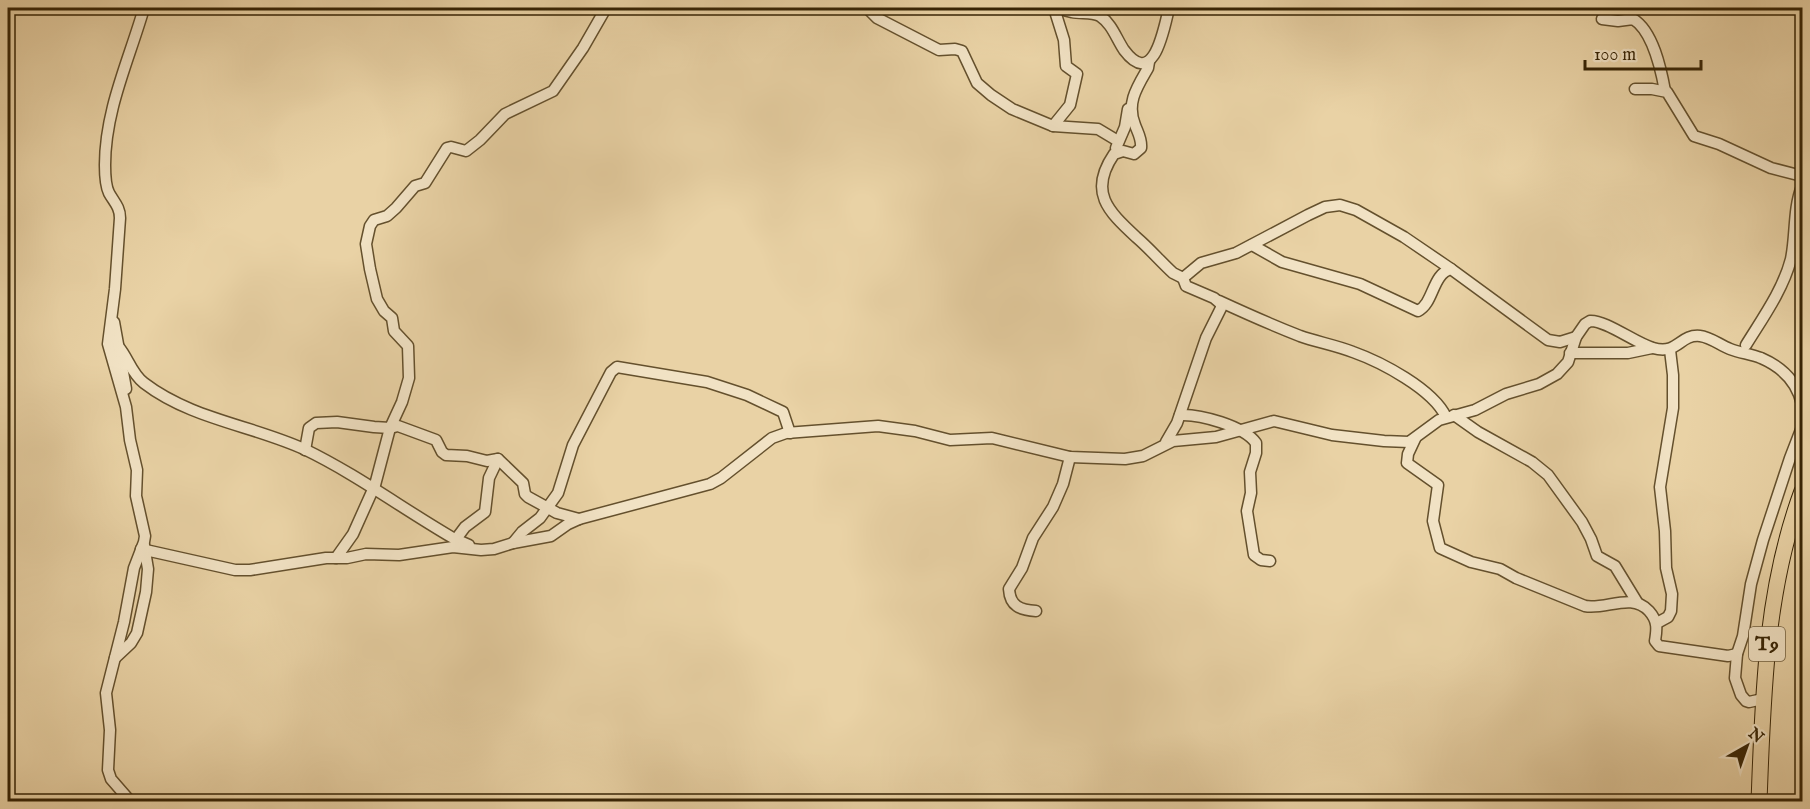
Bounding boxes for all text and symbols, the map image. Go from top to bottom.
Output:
scale bar [1585,33,1700,71]
text: 100 m [1594,44,1636,67]
road number: T9 [1749,627,1785,661]
north arrow [1717,716,1777,776]
text: N [1743,723,1767,748]

